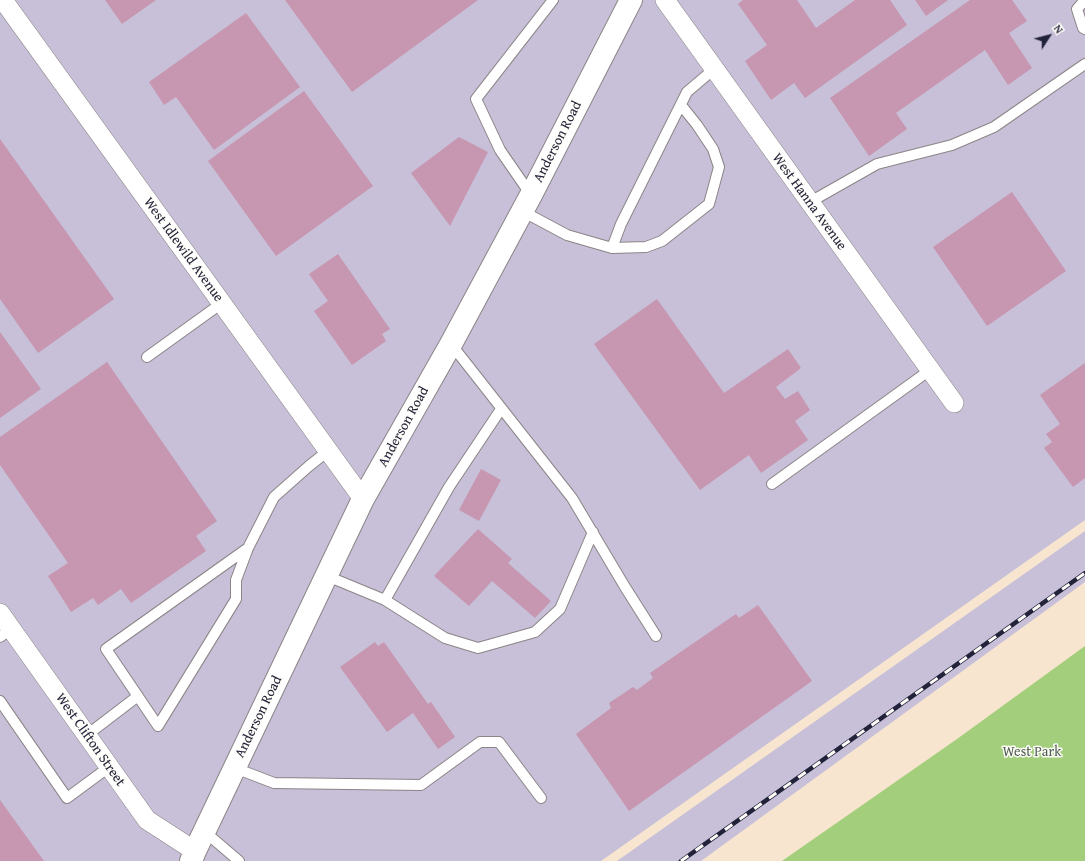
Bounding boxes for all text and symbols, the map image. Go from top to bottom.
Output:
north arrow [1029,16,1069,56]
text: N [1050,21,1067,37]
street label: Anderson Road [530,98,586,186]
street label: West Hanna Avenue [768,150,850,254]
street label: West Idlewild Avenue [139,194,227,306]
street label: Anderson Road [375,384,433,470]
street label: Anderson Road [232,673,286,761]
street label: West Clifton Street [52,690,128,790]
park label: West Park [1003,744,1061,760]

